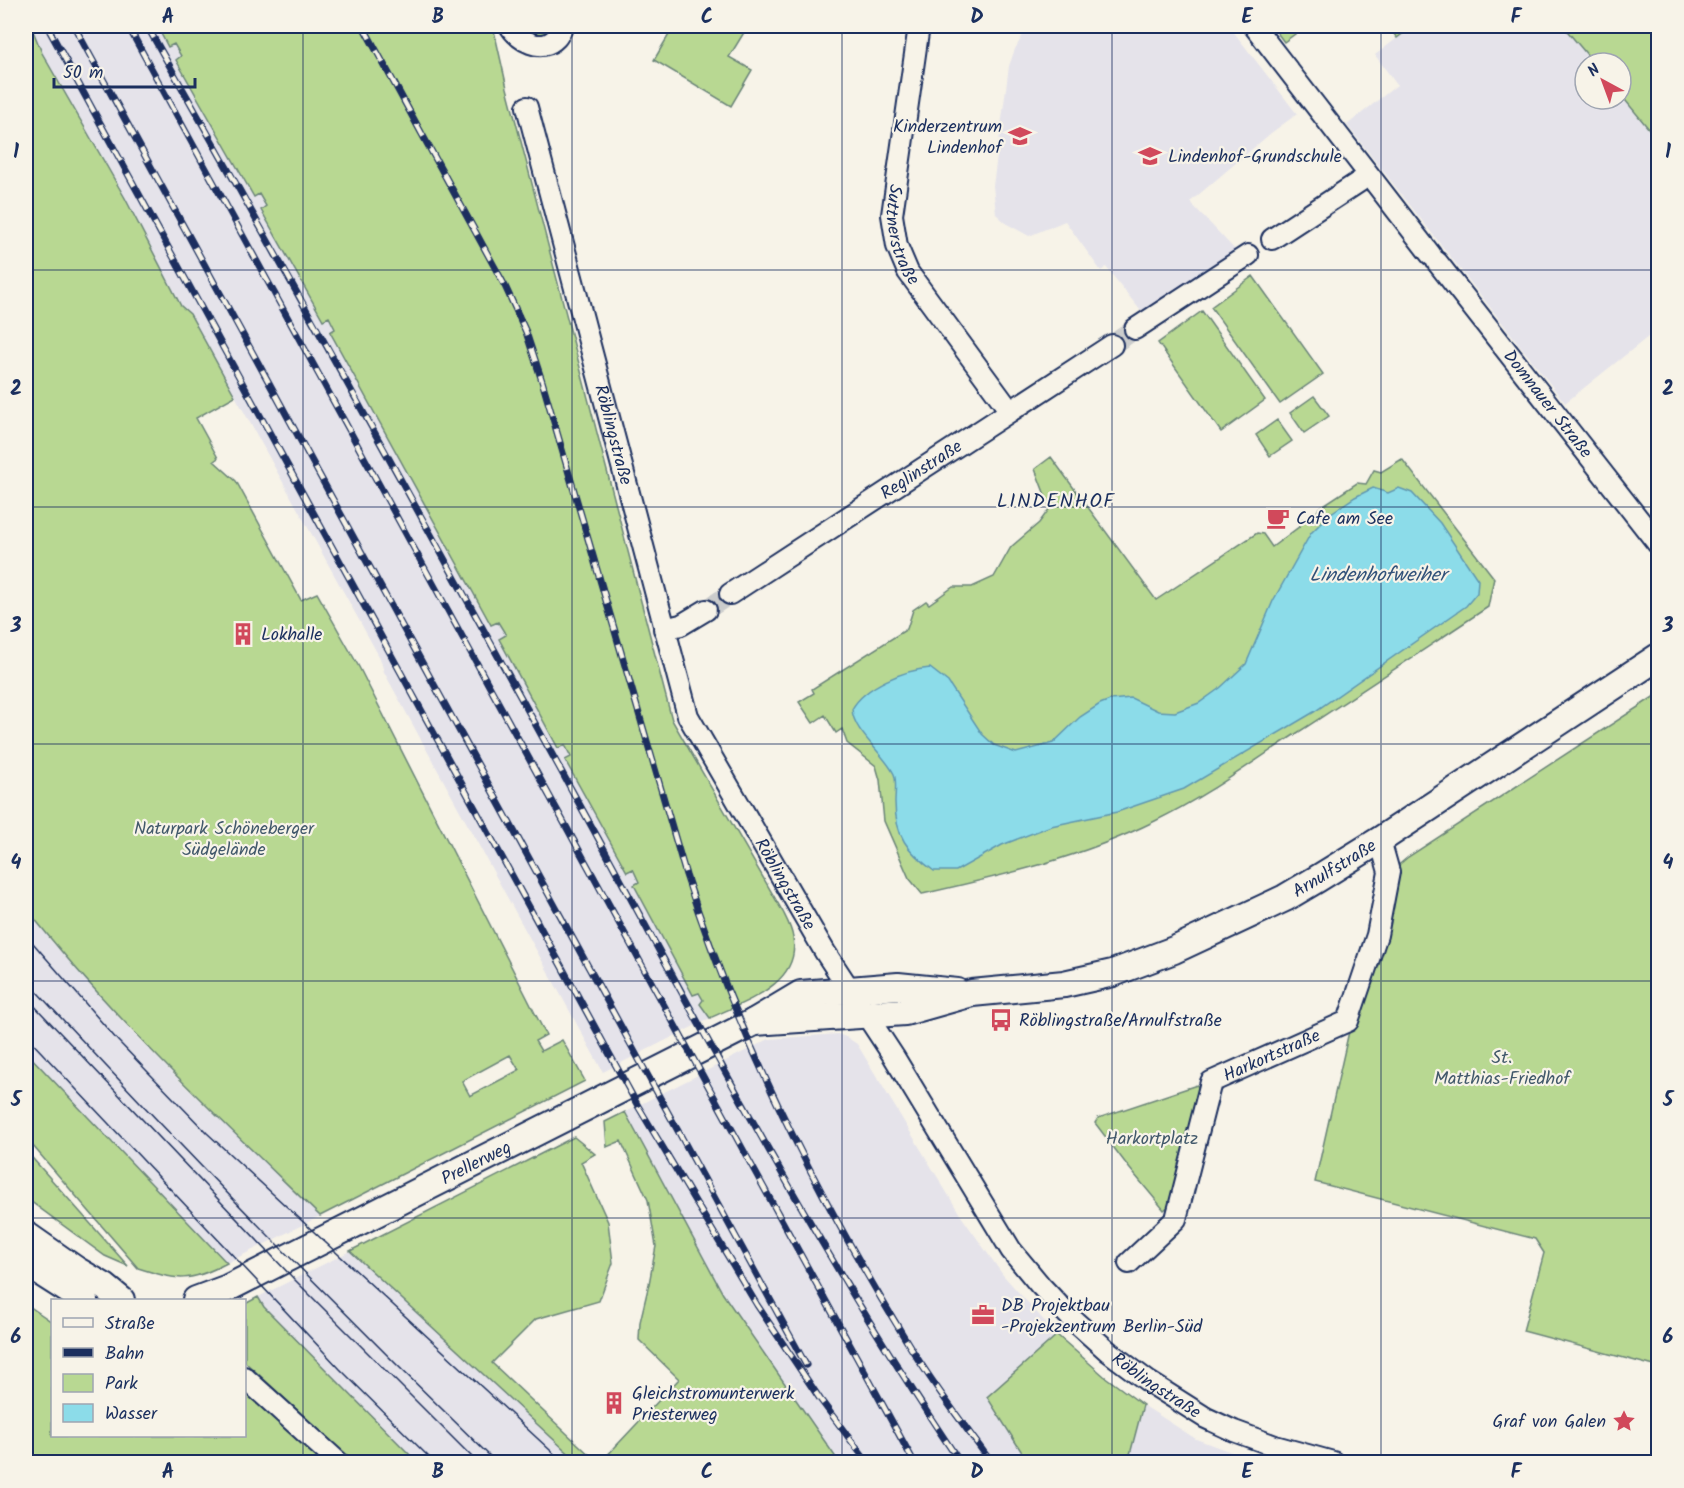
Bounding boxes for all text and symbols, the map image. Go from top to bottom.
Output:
text: A [162,2,174,34]
text: B [432,2,444,34]
text: C [701,2,713,34]
text: D [970,2,984,34]
text: E [1241,2,1253,34]
text: F [1511,2,1523,34]
scale bar [54,51,195,89]
north arrow [1573,51,1633,111]
text: N [1582,58,1606,84]
text: 50 m [63,59,103,88]
place label: Kinderzentrum Lindenhof [893,113,1004,163]
school or university icon: Kinderzentrum Lindenhof [1007,123,1033,149]
text: 1 [13,137,19,169]
text: 1 [1665,137,1671,169]
school or university icon: Lindenhof-Grundschule [1137,143,1163,169]
place label: Lindenhof-Grundschule [1168,143,1342,172]
street label: Suttnerstraße [876,182,926,292]
street label: Domnauer Straße [1495,344,1599,465]
text: 2 [10,374,22,406]
text: 2 [1662,374,1674,406]
street label: Röblingstraße [585,382,639,488]
street label: Reglinstraße [875,433,969,508]
district label: LINDENHOF [997,486,1115,518]
cafe icon: Cafe am See [1265,505,1291,531]
place label: Cafe am See [1296,505,1393,534]
water label: Lindenhofweiher [1310,560,1451,592]
text: 3 [10,611,22,643]
text: 3 [1662,611,1674,643]
building icon: Lokhalle [230,621,256,647]
place label: Lokhalle [261,621,322,650]
park label: Naturpark Schöneberger Südgelände [134,815,315,865]
street label: Arnulfstraße [1287,832,1383,906]
street label: Röblingstraße [746,833,822,936]
text: 4 [11,848,22,880]
text: 4 [1663,848,1674,880]
bus stop icon: Röblingstraße/Arnulfstraße [988,1007,1014,1033]
place label: Röblingstraße/Arnulfstraße [1019,1007,1222,1036]
street label: Harkortstraße [1219,1022,1325,1091]
park label: St. Matthias-Friedhof [1434,1044,1572,1094]
text: 5 [10,1085,23,1117]
text: 5 [1662,1085,1675,1117]
park label: Harkortplatz [1106,1125,1198,1154]
street label: Prellerweg [436,1134,517,1194]
place label: DB Projektbau -Projekzentrum Berlin-Süd [1001,1292,1203,1342]
legend [51,1299,246,1437]
office icon: DB Projektbau -Projekzentrum Berlin-Süd [970,1302,996,1328]
text: Straße [105,1310,155,1339]
text: 6 [11,1322,22,1354]
text: 6 [1663,1322,1674,1354]
text: Bahn [105,1340,144,1369]
street label: Röblingstraße [1105,1346,1206,1427]
text: Park [105,1370,138,1399]
place label: Gleichstromunterwerk Priesterweg [632,1380,795,1430]
building icon: Gleichstromunterwerk Priesterweg [601,1390,627,1416]
text: Wasser [105,1400,158,1429]
place label: Graf von Galen [1493,1408,1606,1437]
place icon: Graf von Galen [1611,1408,1637,1434]
text: A [162,1457,174,1488]
text: B [432,1457,444,1488]
text: C [701,1457,713,1488]
text: D [970,1457,984,1488]
text: E [1241,1457,1253,1488]
text: F [1511,1457,1523,1488]

